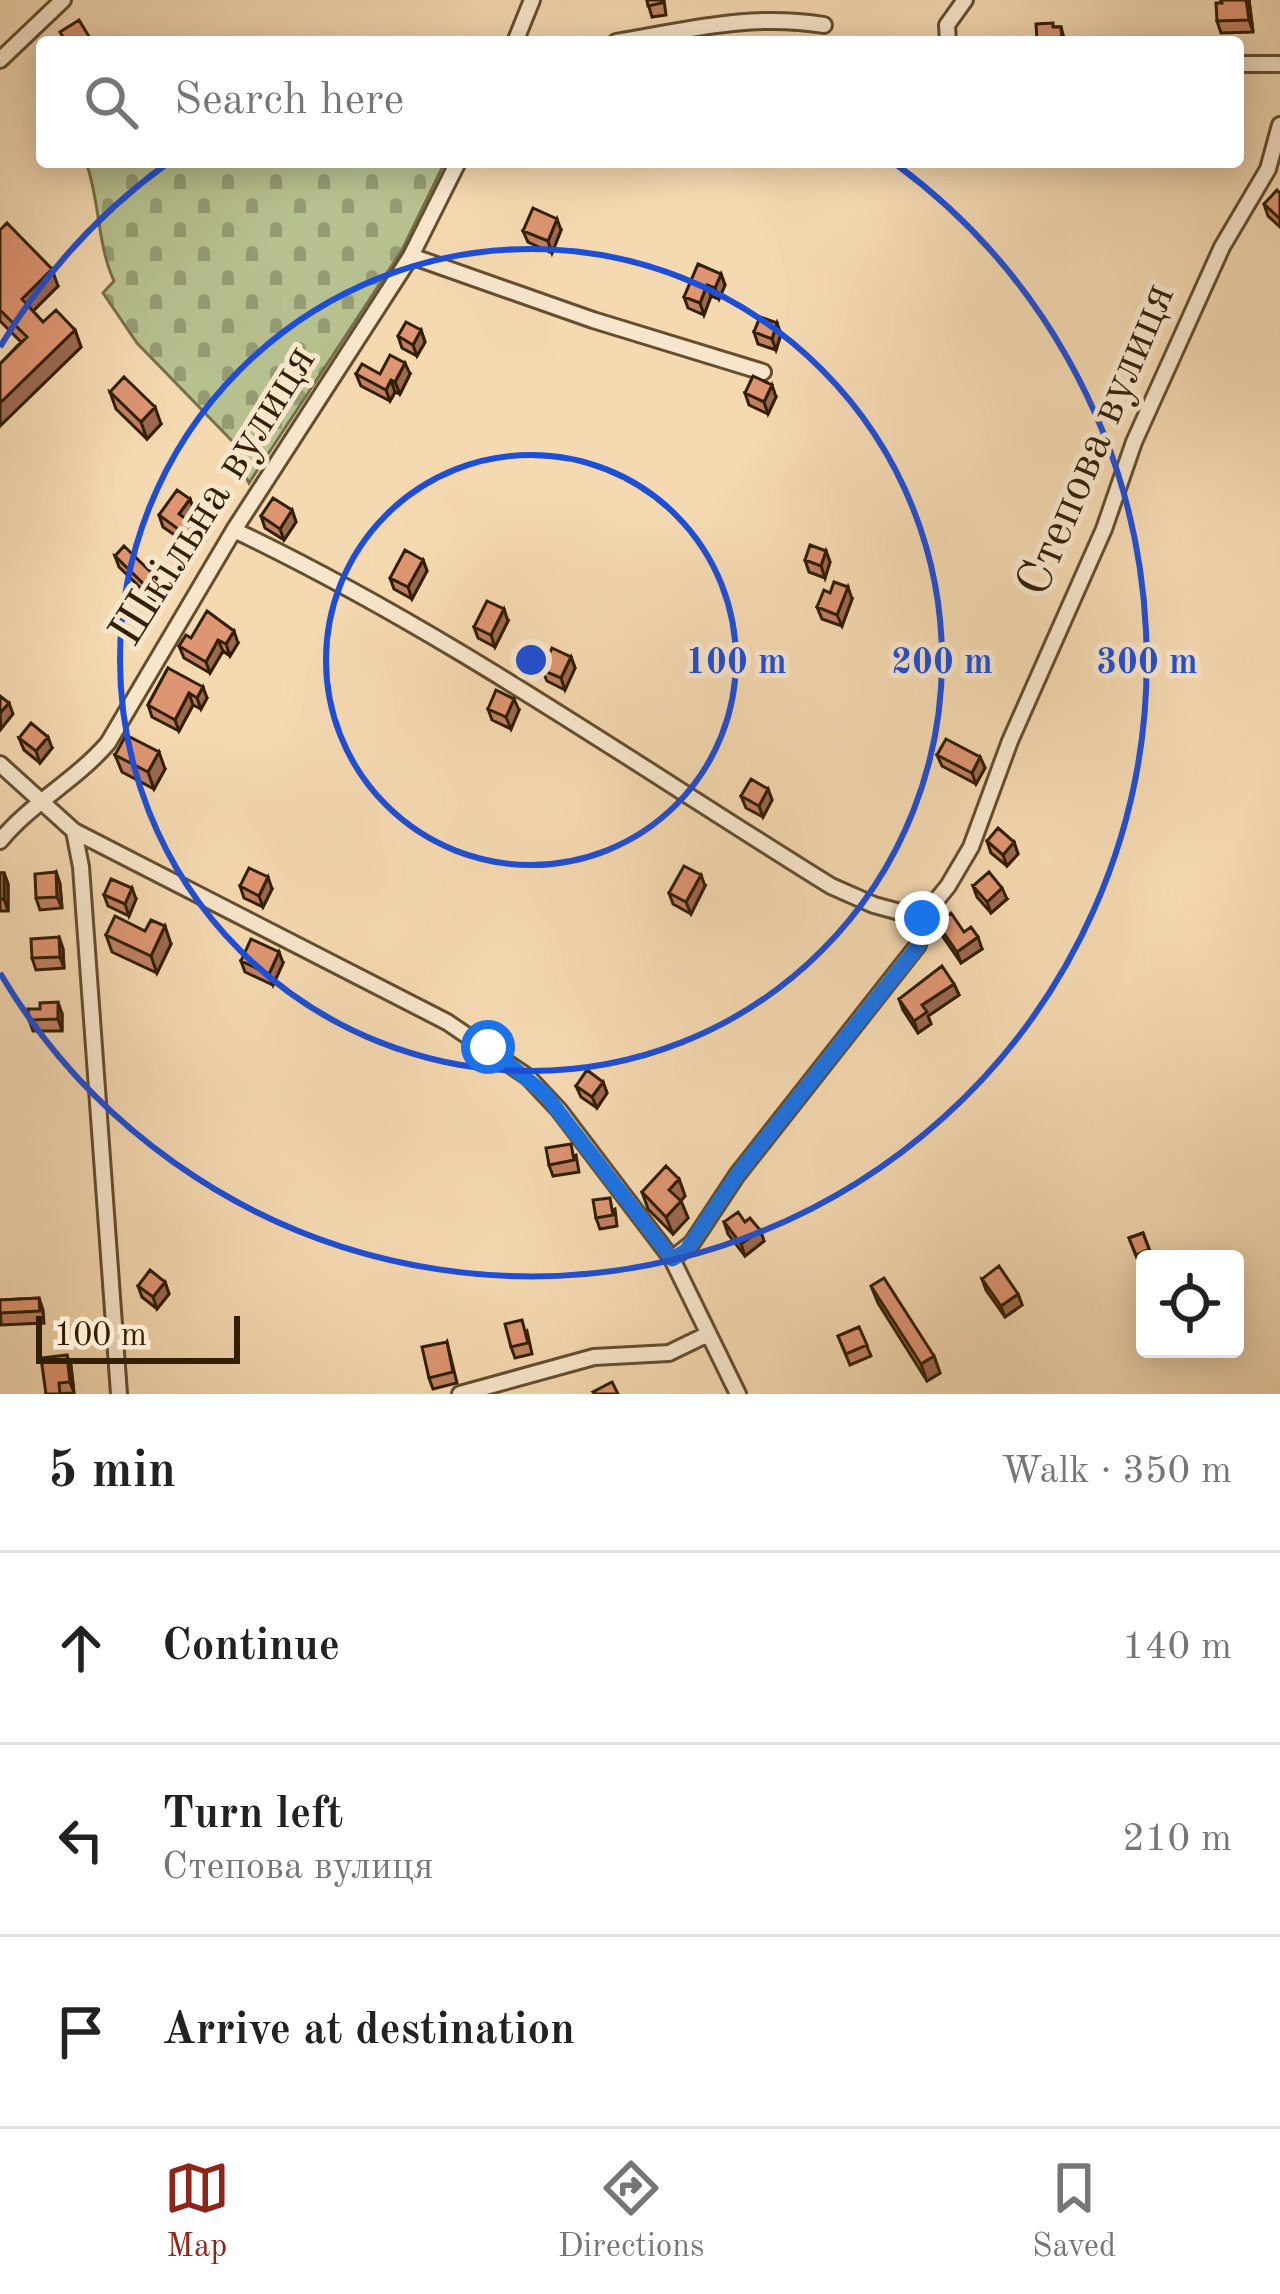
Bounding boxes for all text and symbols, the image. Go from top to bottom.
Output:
search box [36,36,1244,168]
icon: search [78,69,144,135]
text: Search here [174,79,404,124]
street label: Степова вулиця [1010,277,1184,603]
street label: Шкільна вулиця [102,337,326,655]
centre of rings [510,639,552,681]
text: 100 m [685,646,787,682]
text: 200 m [891,646,993,682]
text: 300 m [1096,646,1198,682]
route end [895,891,949,945]
route start [461,1020,515,1074]
map controls [1136,1250,1244,1358]
button: locate [1136,1250,1244,1358]
scale bar [36,1310,240,1363]
text: 100 m [54,1320,147,1353]
text: 5 min [48,1447,176,1498]
text: Walk · 350 m [1001,1452,1232,1491]
icon: ahead [48,1615,114,1681]
text: Continue [162,1625,340,1670]
text: 140 m [1122,1628,1232,1667]
text: Turn left [162,1793,343,1838]
icon: left [48,1807,114,1873]
text: 210 m [1122,1820,1232,1859]
text: Степова вулиця [162,1848,434,1887]
icon: arrive [48,1999,114,2065]
text: Arrive at destination [162,2009,575,2054]
tab: Map [164,2155,230,2268]
tab: Directions [558,2155,704,2268]
tab: Saved [1032,2155,1116,2268]

